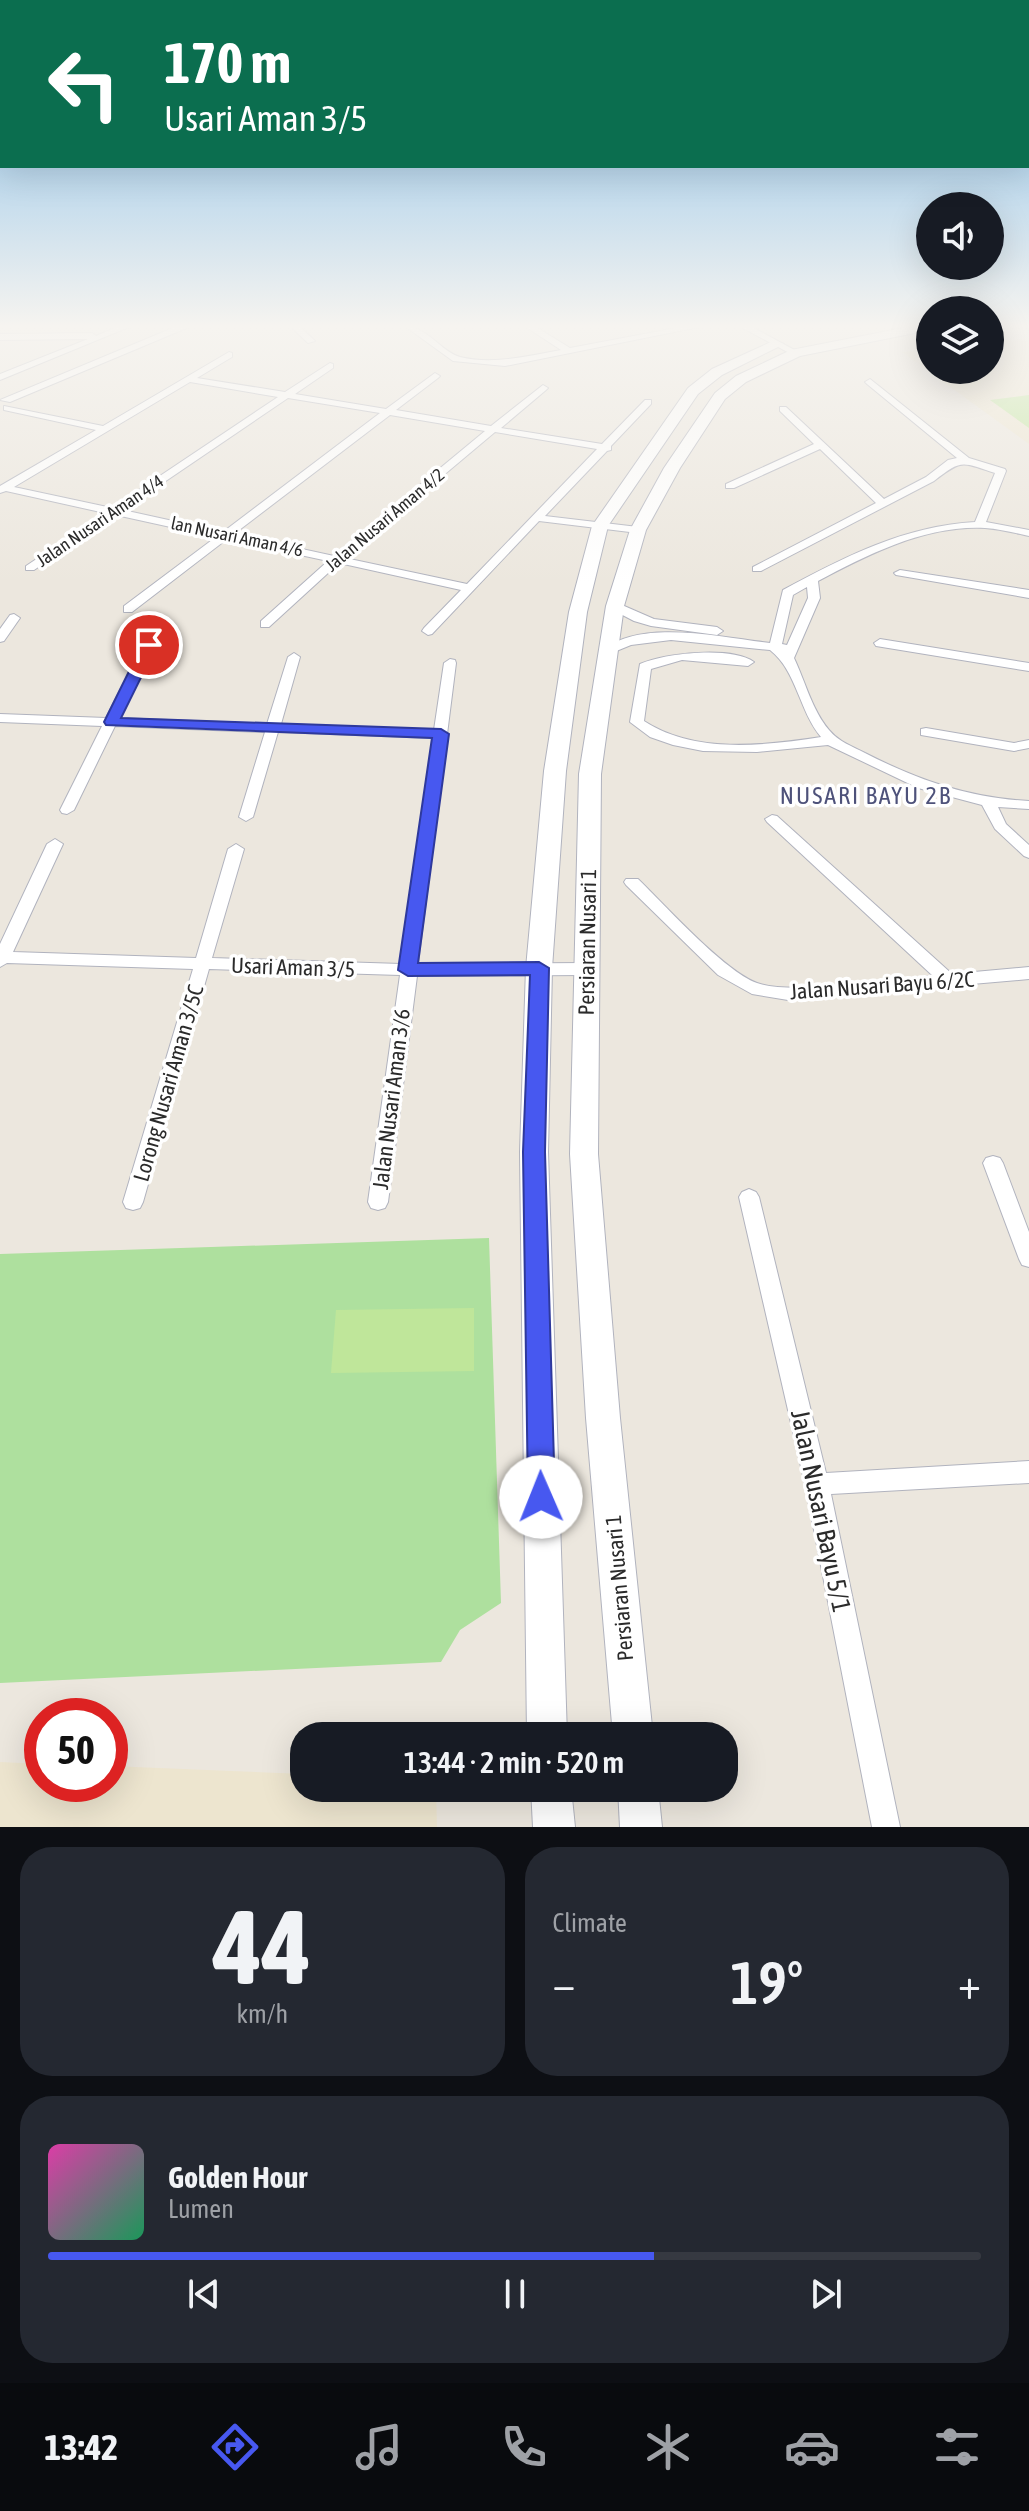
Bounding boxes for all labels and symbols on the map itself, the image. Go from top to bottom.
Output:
street label: Jalan Nusari Aman 4/2 [321,464,448,575]
street label: Jalan Nusari Aman 4/4 [32,470,167,571]
street label: lan Nusari Aman 4/6 [169,512,305,561]
pin [115,611,183,679]
district label: NUSARI BAYU 2B [780,782,952,809]
street label: Persiaran Nusari 1 [573,868,601,1016]
street label: Usari Aman 3/5 [230,952,356,982]
street label: Jalan Nusari Bayu 6/2C [789,966,975,1004]
street label: Lorong Nusari Aman 3/5C [127,981,209,1184]
street label: Jalan Nusari Aman 3/6 [367,1007,415,1191]
street label: Jalan Nusari Bayu 5/1 [785,1407,857,1615]
position arrow [499,1455,583,1539]
street label: Persiaran Nusari 1 [600,1514,638,1662]
speed limit sign: 50 [24,1698,128,1802]

